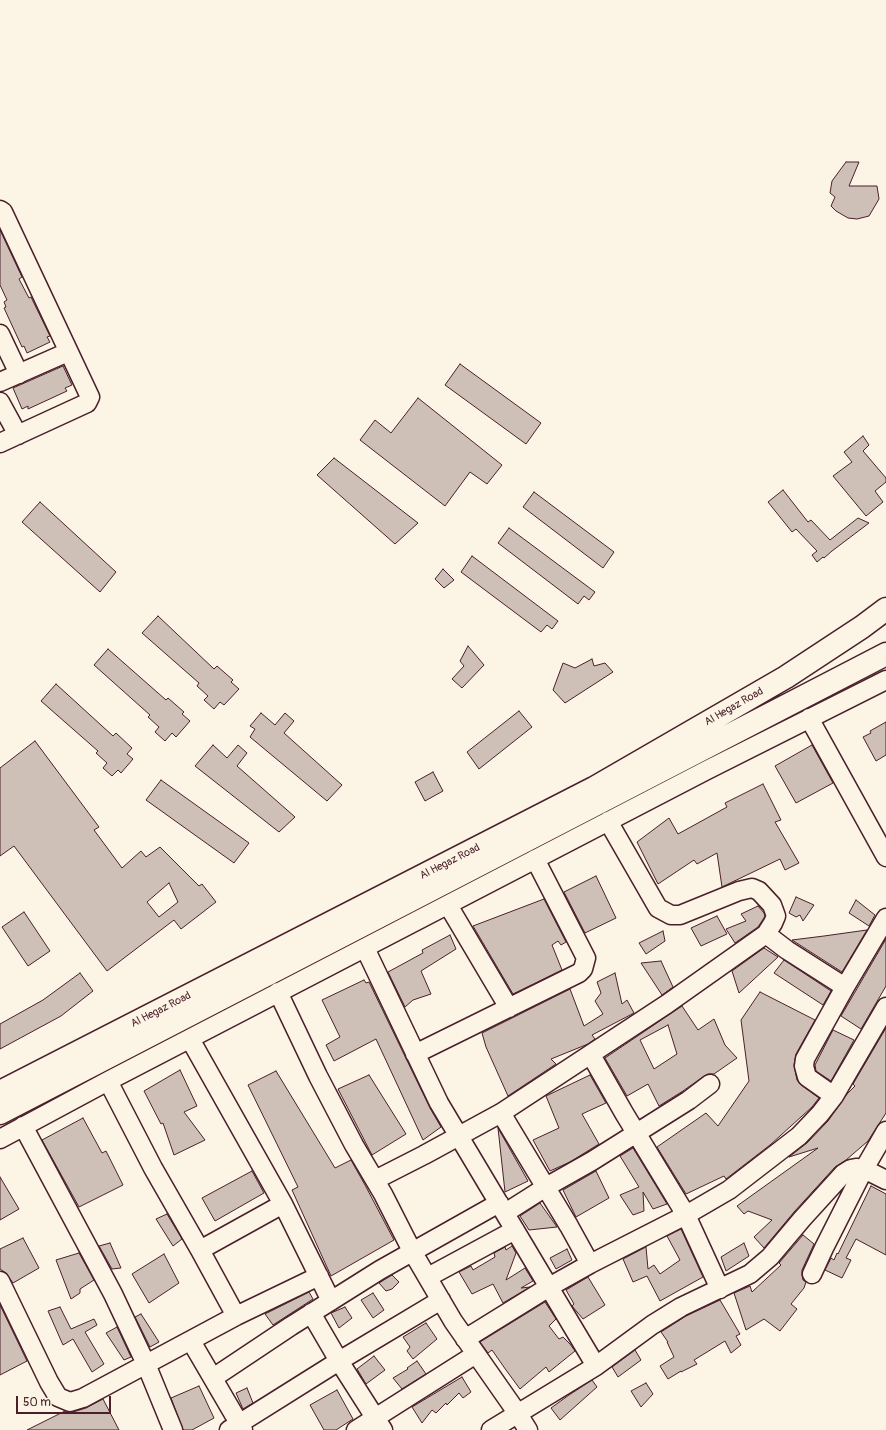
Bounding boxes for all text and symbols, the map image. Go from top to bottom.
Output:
street label: Al Hegaz Road [702,685,766,729]
street label: Al Hegaz Road [418,841,482,883]
street label: Al Hegaz Road [129,989,193,1031]
scale bar [18,1388,113,1414]
text: 50 m [23,1395,51,1410]

